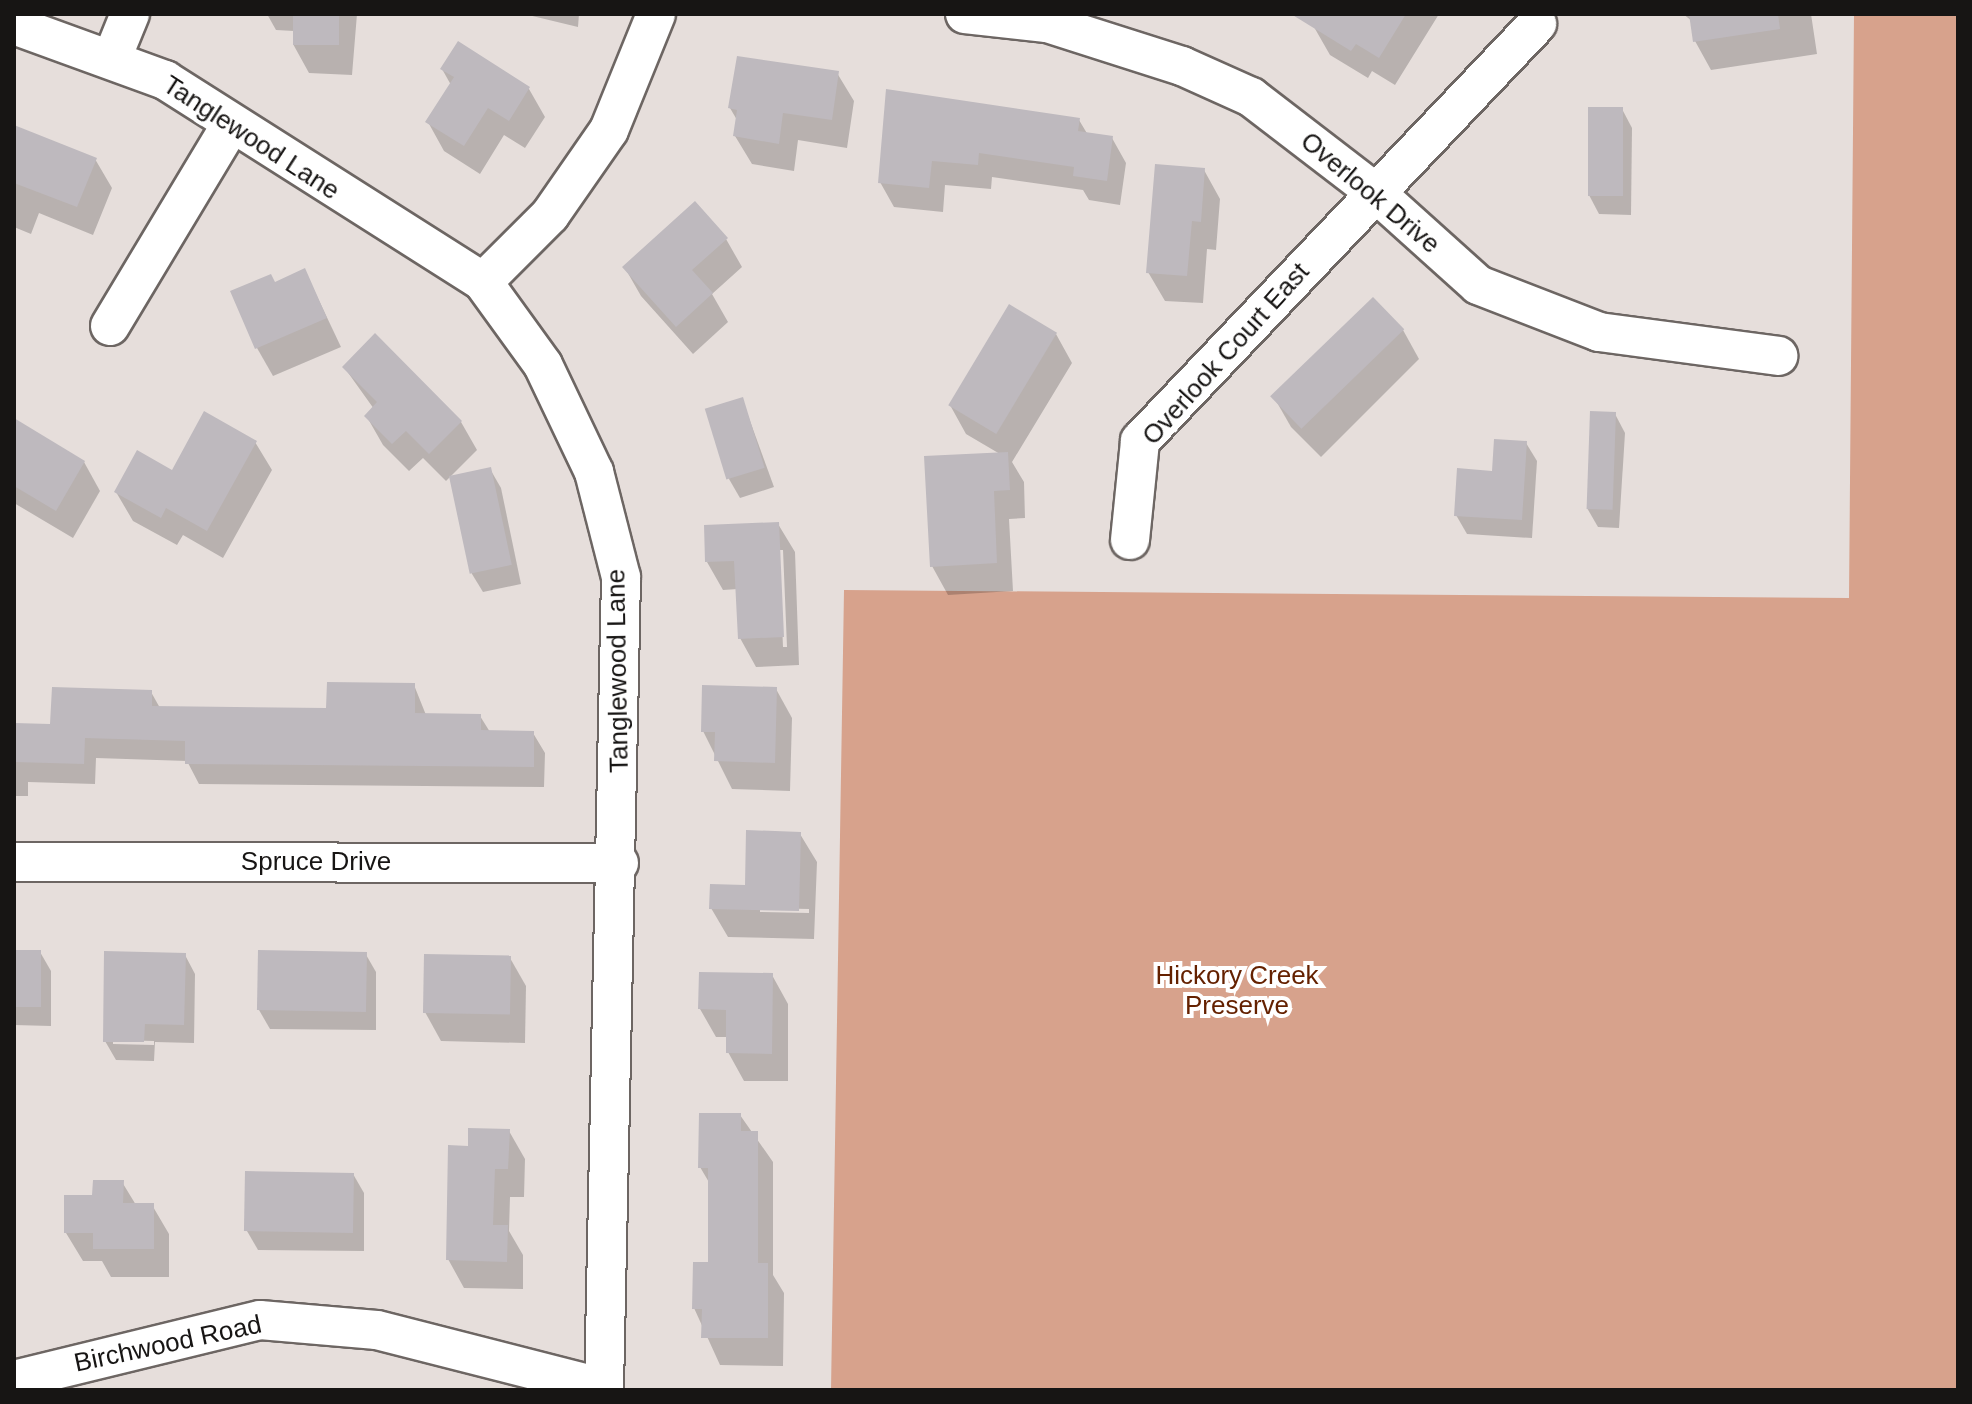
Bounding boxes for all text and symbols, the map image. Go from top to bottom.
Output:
street label: Tanglewood Lane [157,69,345,207]
street label: Overlook Drive [1294,126,1446,260]
street label: Overlook Court East [1136,257,1316,451]
street label: Tanglewood Lane [601,569,635,773]
street label: Spruce Drive [241,846,391,878]
park label: Hickory Creek Preserve [1155,960,1319,1022]
street label: Birchwood Road [71,1309,265,1379]

